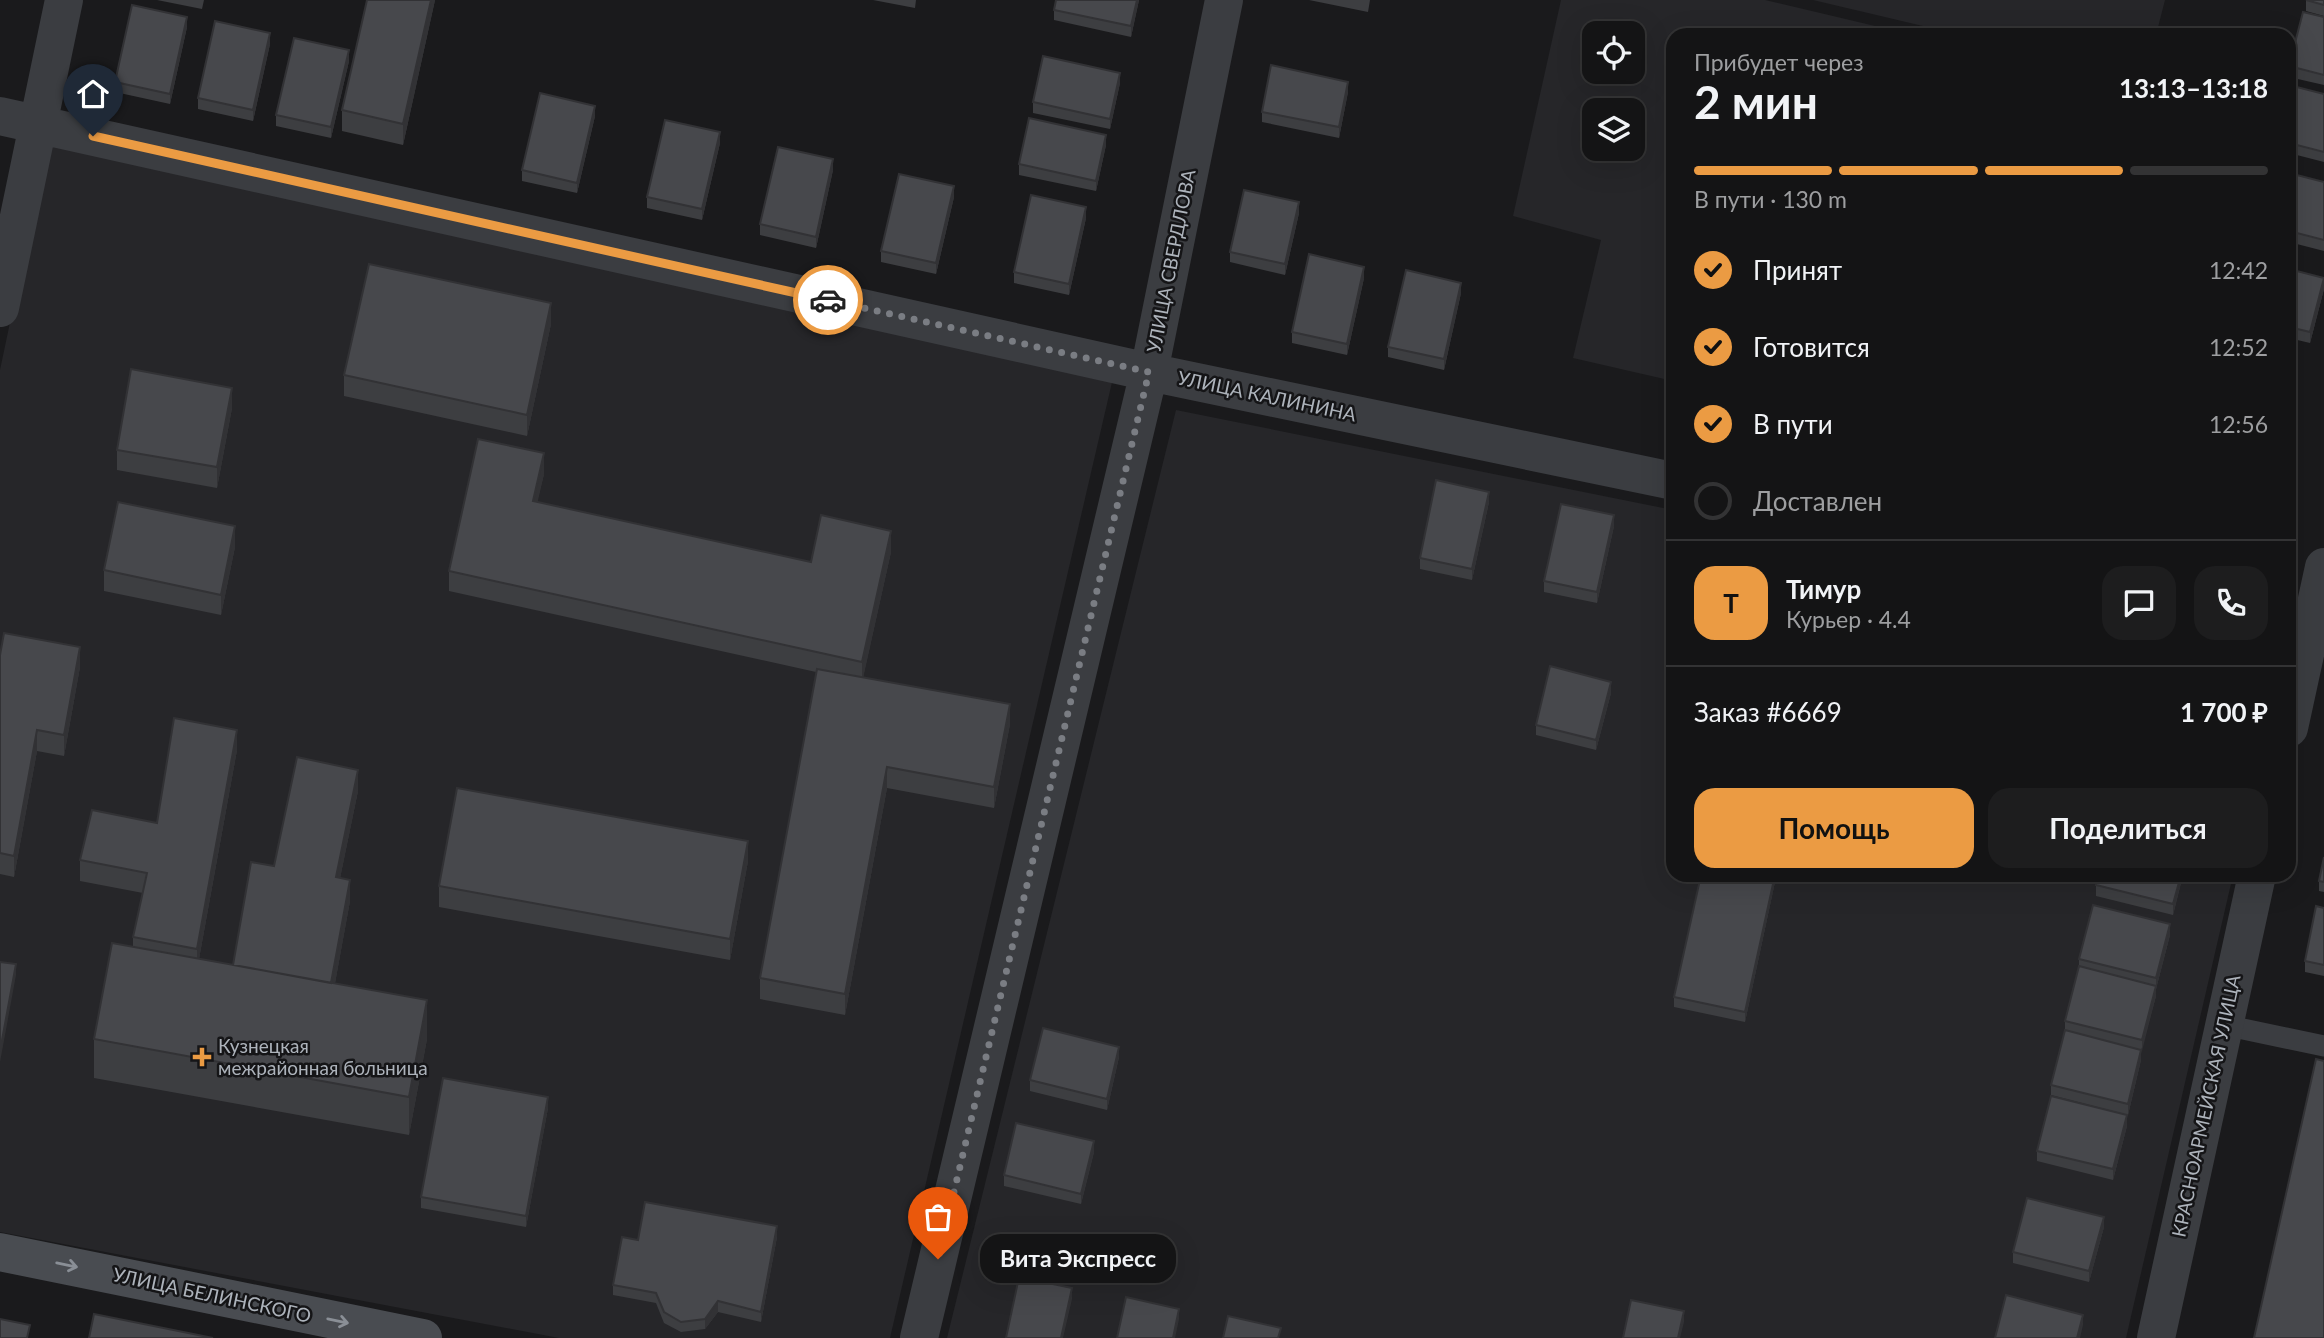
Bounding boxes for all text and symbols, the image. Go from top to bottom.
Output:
map controls [1582,21,1645,161]
button: locate [1582,21,1645,84]
text: Прибудет через [1694,48,1864,76]
pin [63,64,123,136]
text: 13:13–13:18 [2119,72,2268,104]
text: 2 мин [1694,74,1818,129]
icon: home [74,75,112,113]
button: layers [1582,98,1645,161]
street label: УЛИЦА СВЕРДЛОВА [1141,167,1200,355]
text: В пути · 130 m [1694,185,1847,213]
icon: check [1694,251,1732,289]
text: Принят [1753,254,1842,286]
text: 12:42 [2209,256,2268,284]
courier [793,265,863,335]
icon: car [809,281,847,319]
icon: check [1694,328,1732,366]
text: Готовится [1753,331,1870,363]
text: 12:52 [2209,333,2268,361]
street label: УЛИЦА КАЛИНИНА [1176,365,1359,426]
icon: check [1694,405,1732,443]
text: В пути [1753,408,1833,440]
text: 12:56 [2209,410,2268,438]
text: Доставлен [1753,485,1882,517]
button: chat [2102,566,2176,640]
button: phone [2194,566,2268,640]
text: Тимур [1786,573,1861,605]
text: Т [1723,587,1739,619]
text: Курьер · 4.4 [1786,605,1911,633]
text: Заказ #6669 [1694,696,1842,728]
text: 1 700 ₽ [2180,696,2268,728]
button: Помощь [1694,788,1974,868]
button: Поделиться [1988,788,2268,868]
street label: КРАСНОАРМЕЙСКАЯ УЛИЦА [2166,972,2245,1239]
place label: Кузнецкая межрайонная больница [218,1034,428,1079]
marker: Кузнецкая межрайонная больница [192,1047,212,1067]
pin [908,1187,968,1259]
icon: bag [919,1198,957,1236]
callout: Вита Экспресс [980,1234,1176,1284]
text: Вита Экспресс [1000,1244,1156,1272]
one-way arrow [55,1259,78,1273]
street label: УЛИЦА БЕЛИНСКОГО [111,1262,313,1327]
one-way arrow [326,1314,349,1328]

